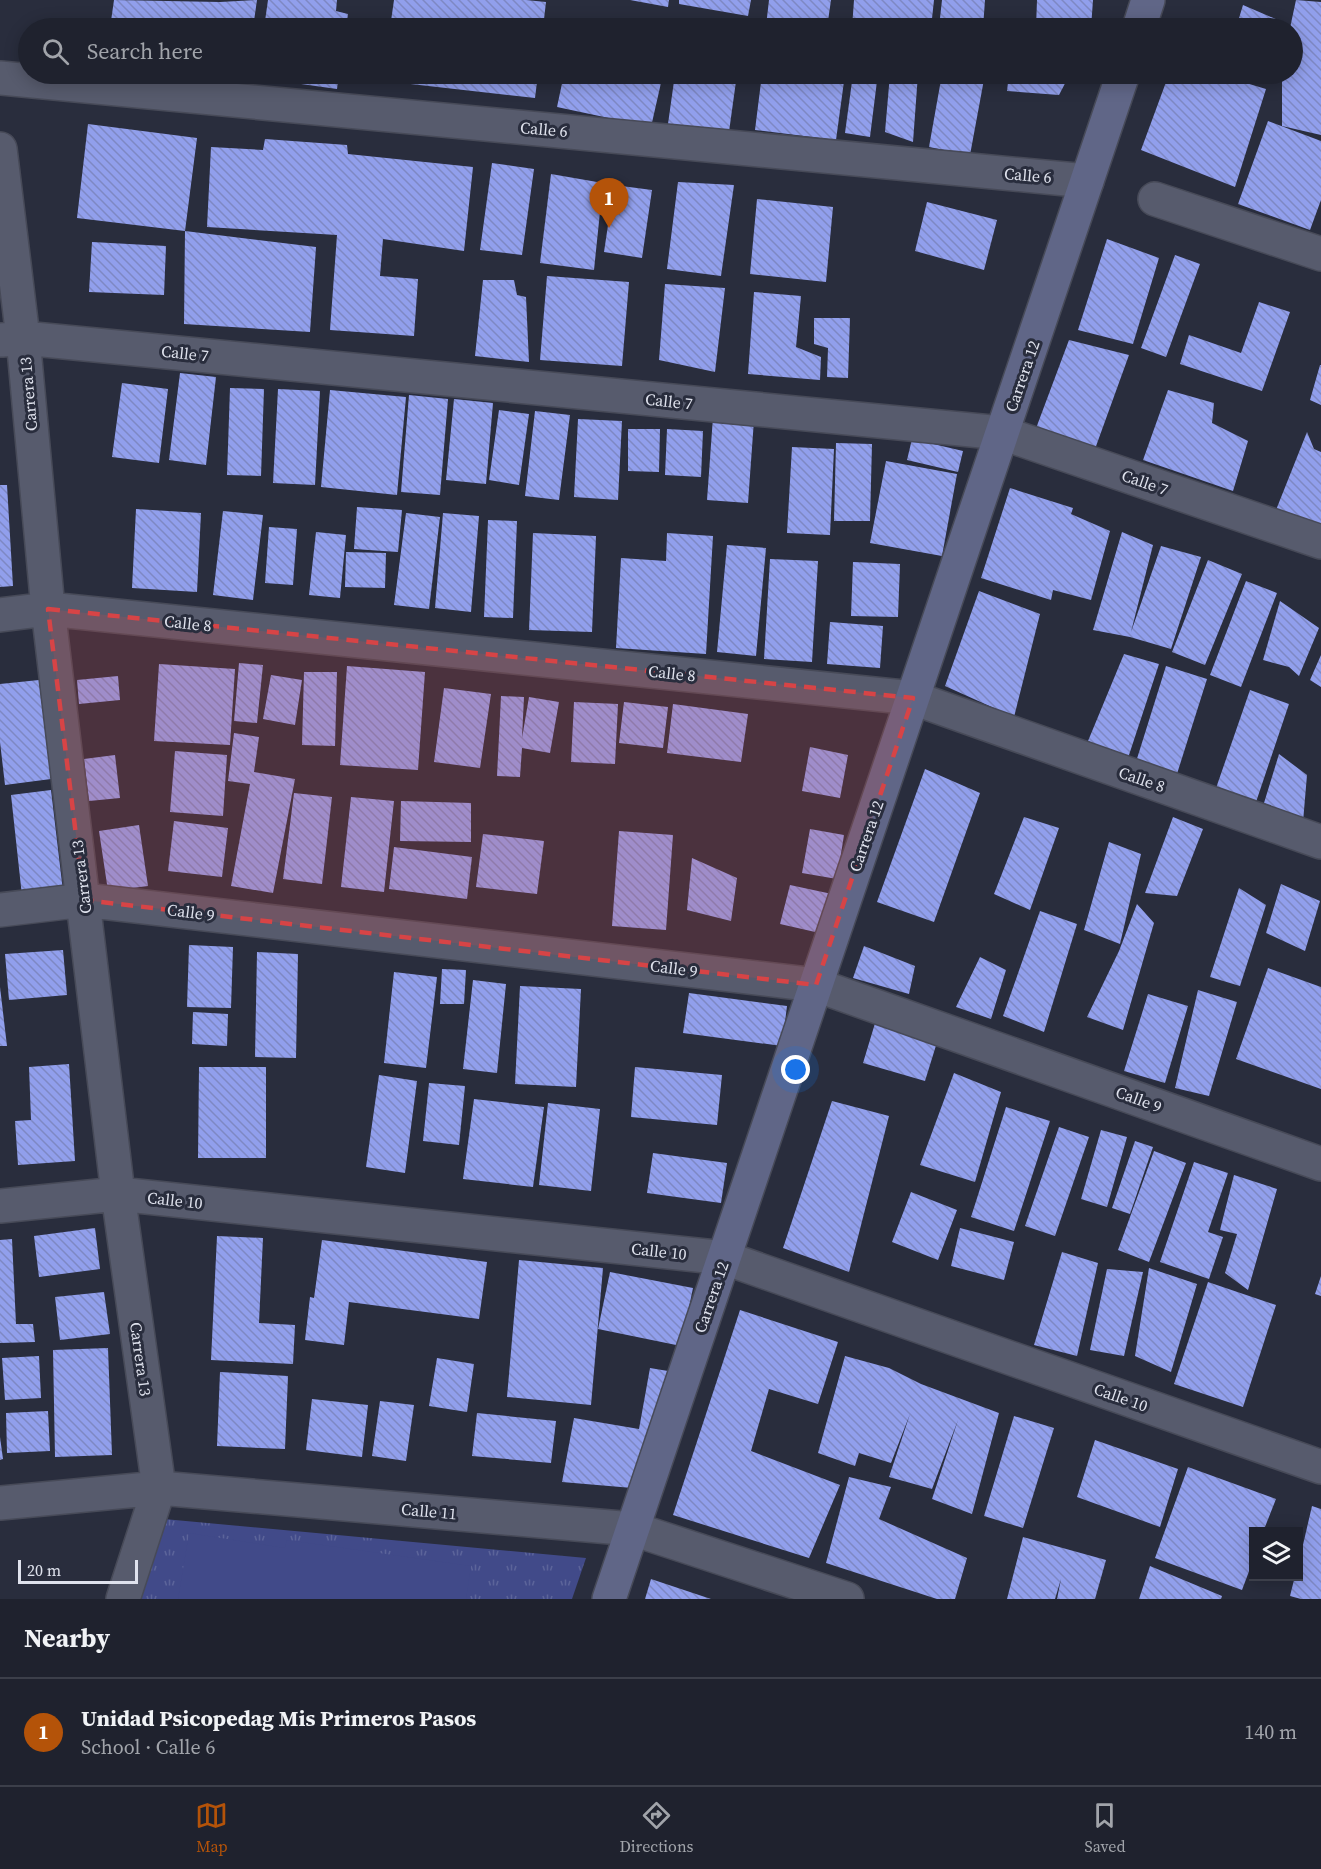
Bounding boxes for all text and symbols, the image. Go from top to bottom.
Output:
search box [18,18,1303,84]
icon: search [39,35,72,68]
text: Search here [87,36,203,66]
street label: Calle 6 [519,116,569,142]
street label: Calle 6 [1003,162,1053,188]
pin: 1 [590,178,628,228]
street label: Carrera 12 [1000,337,1044,415]
street label: Calle 7 [160,340,210,366]
street label: Carrera 13 [14,356,42,432]
street label: Calle 7 [644,388,694,414]
street label: Calle 7 [1119,464,1171,500]
street label: Calle 8 [163,610,213,636]
street label: Calle 8 [647,660,697,686]
street label: Calle 8 [1116,761,1168,797]
street label: Carrera 12 [844,797,888,875]
street label: Carrera 13 [66,839,96,915]
street label: Calle 9 [166,898,216,926]
street label: Calle 9 [649,954,699,982]
your location [781,1055,810,1084]
street label: Calle 9 [1113,1081,1165,1117]
street label: Calle 10 [146,1186,204,1214]
street label: Calle 10 [630,1237,688,1265]
street label: Carrera 12 [689,1258,733,1336]
street label: Carrera 13 [125,1321,157,1397]
street label: Calle 10 [1091,1378,1151,1416]
street label: Calle 11 [400,1498,458,1524]
map controls [1249,1527,1303,1581]
button: layers [1249,1527,1303,1581]
scale bar [18,1557,138,1584]
text: 20 m [27,1559,61,1581]
text: Nearby [24,1620,110,1656]
text: Unidad Psicopedag Mis Primeros Pasos [81,1703,476,1733]
text: 1 [38,1718,49,1746]
text: 140 m [1244,1718,1297,1746]
text: School · Calle 6 [81,1733,215,1761]
tab: Map [195,1799,228,1857]
tab: Directions [619,1799,694,1857]
tab: Saved [1084,1799,1126,1857]

